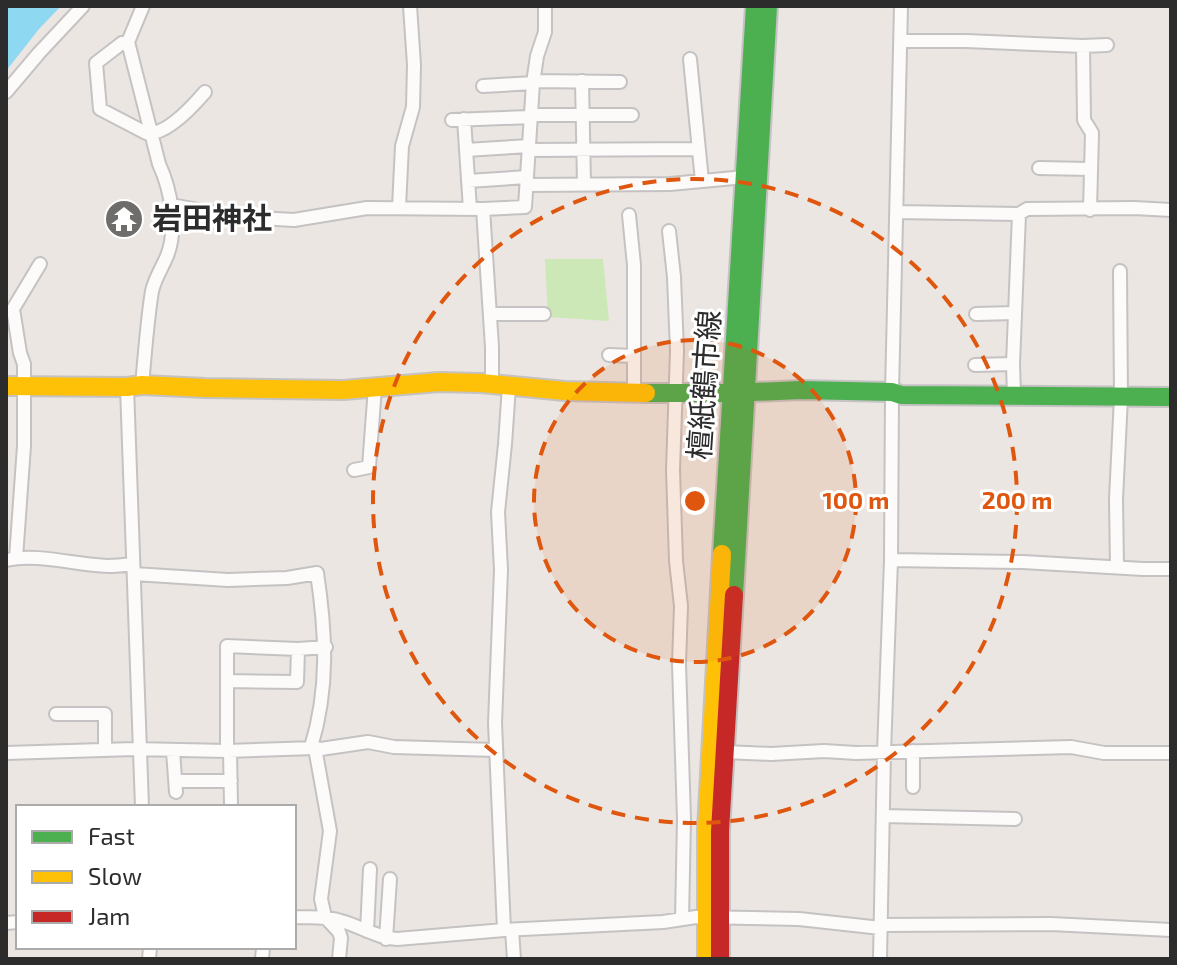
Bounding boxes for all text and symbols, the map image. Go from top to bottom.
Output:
temple icon: 岩田神社 [103,198,145,240]
place label: 岩田神社 [152,199,272,235]
street label: 檀紙鶴市線 [680,309,726,461]
text: 100 m [823,485,889,514]
text: 200 m [982,485,1052,514]
centre of rings [681,487,709,515]
legend [16,805,296,949]
text: Fast [88,821,135,850]
text: Slow [88,861,142,890]
text: Jam [88,901,130,930]

